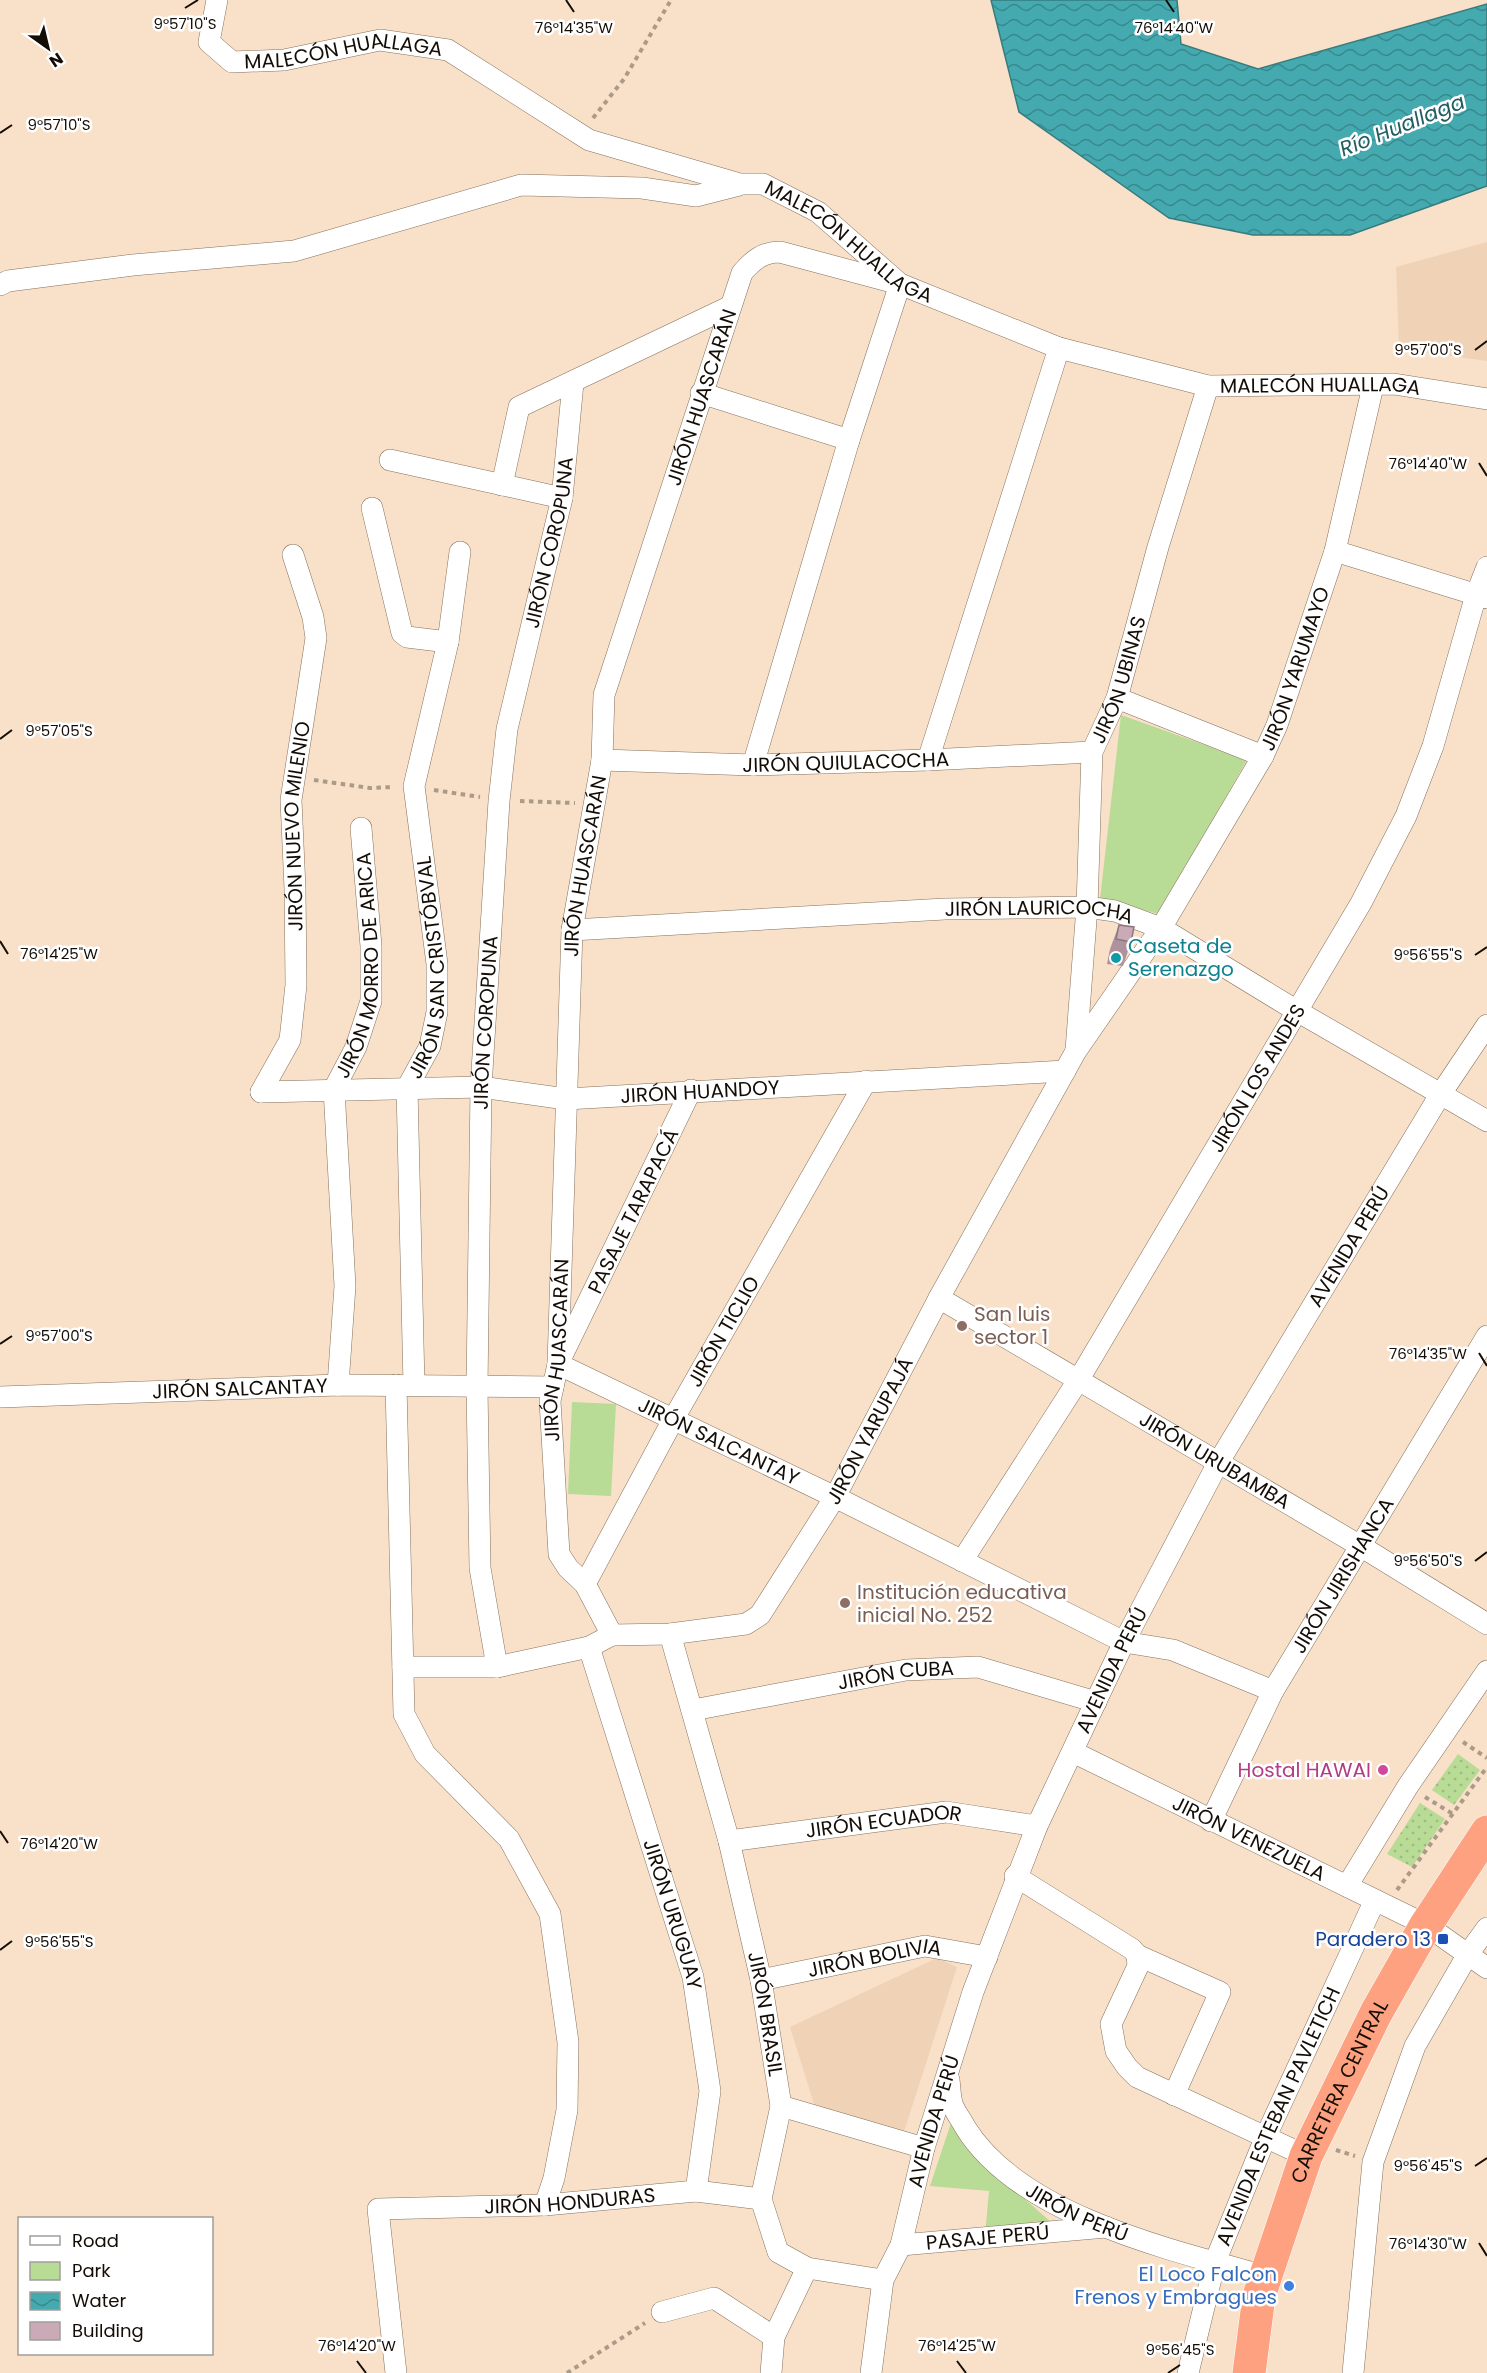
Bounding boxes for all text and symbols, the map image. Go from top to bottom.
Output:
text: 9°57'10"S [153,13,217,34]
text: 76°14'35"W [535,17,613,38]
text: 76°14'40"W [1135,17,1214,38]
north arrow [18,18,78,78]
street label: MALECÓN HUALLAGA [244,26,444,76]
text: N [45,47,68,73]
water label: Río Huallaga [1335,87,1469,163]
text: 9°57'10"S [27,114,91,135]
street label: MALECÓN HUALLAGA [760,173,937,310]
street label: JIRÓN HUASCARÁN [659,305,743,489]
text: 9°57'00"S [1394,339,1462,360]
street label: MALECÓN HUALLAGA [1220,370,1423,402]
text: 76°14'40"W [1389,453,1468,474]
street label: JIRÓN COROPUNA [518,456,580,631]
street label: JIRÓN YARUMAYO [1253,583,1336,755]
street label: JIRÓN UBINAS [1084,613,1153,748]
street label: JIRÓN NUEVO MILENIO [277,719,317,932]
text: 9°57'05"S [25,720,93,741]
street label: JIRÓN QUIULACOCHA [742,745,950,779]
street label: JIRÓN HUASCARÁN [557,773,613,958]
street label: JIRÓN MORRO DE ARICA [328,851,385,1083]
street label: JIRÓN SAN CRISTÓBVAL [401,854,452,1084]
street label: JIRÓN LAURICOCHA [944,893,1138,931]
place label: Caseta de Serenazgo [1128,932,1234,983]
street label: JIRÓN COROPUNA [467,935,505,1110]
text: 76°14'25"W [20,943,98,964]
text: 9°56'55"S [1394,944,1462,965]
marker: Caseta de Serenazgo [1109,951,1123,965]
street label: JIRÓN LOS ANDES [1202,999,1312,1158]
street label: JIRÓN HUANDOY [620,1073,781,1110]
street label: PASAJE TARAPACÁ [581,1124,685,1298]
street label: AVENIDA PERÚ [1301,1181,1396,1312]
street label: JIRÓN HUASCARÁN [536,1258,575,1443]
street label: JIRÓN TICLIO [681,1271,766,1392]
place label: San luis sector 1 [974,1300,1050,1351]
marker: San luis sector 1 [955,1319,969,1333]
text: 9°57'00"S [25,1325,93,1346]
text: 76°14'35"W [1389,1343,1467,1364]
street label: JIRÓN YARUPAJÁ [820,1352,920,1510]
street label: JIRÓN SALCANTAY [152,1371,328,1406]
street label: JIRÓN SALCANTAY [634,1391,804,1492]
street label: JIRÓN URUBAMBA [1134,1405,1295,1516]
street label: JIRÓN JIRISHANCA [1285,1492,1401,1659]
text: 9°56'50"S [1394,1550,1462,1571]
place label: Institución educativa inicial No. 252 [857,1578,1067,1629]
marker: Institución educativa inicial No. 252 [838,1596,852,1610]
street label: AVENIDA PERÚ [1069,1602,1154,1738]
street label: JIRÓN CUBA [835,1654,955,1697]
place label: Hostal HAWAI [1238,1756,1371,1784]
marker: Hostal HAWAI [1376,1763,1390,1777]
street label: JIRÓN VENEZUELA [1168,1789,1330,1888]
street label: JIRÓN ECUADOR [804,1798,964,1845]
text: 76°14'20"W [20,1833,98,1854]
street label: JIRÓN URUGUAY [636,1835,709,1991]
place label: Paradero 13 [1315,1925,1431,1953]
text: 9°56'55"S [25,1931,93,1952]
street label: JIRÓN BOLIVIA [805,1932,944,1984]
marker: Paradero 13 [1436,1932,1450,1946]
street label: JIRÓN BRASIL [741,1949,790,2079]
street label: AVENIDA ESTEBAN PAVLETICH [1209,1982,1347,2250]
street label: CARRETERA CENTRAL [1284,1994,1395,2187]
street label: AVENIDA PERÚ [901,2052,966,2190]
text: 9°56'45"S [1394,2155,1462,2176]
street label: JIRÓN PERÚ [1020,2176,1132,2248]
street label: JIRÓN HONDURAS [484,2181,657,2220]
legend [18,2217,213,2355]
street label: PASAJE PERÚ [925,2218,1051,2257]
text: Road [72,2228,119,2253]
text: 76°14'30"W [1389,2233,1467,2254]
text: Park [72,2258,111,2283]
place label: El Loco Falcon Frenos y Embragues [1075,2260,1277,2311]
marker: El Loco Falcon Frenos y Embragues [1282,2279,1296,2293]
text: Water [72,2288,126,2313]
text: Building [72,2318,144,2343]
text: 76°14'20"W [318,2335,396,2356]
text: 76°14'25"W [918,2335,996,2356]
text: 9°56'45"S [1146,2339,1214,2360]

